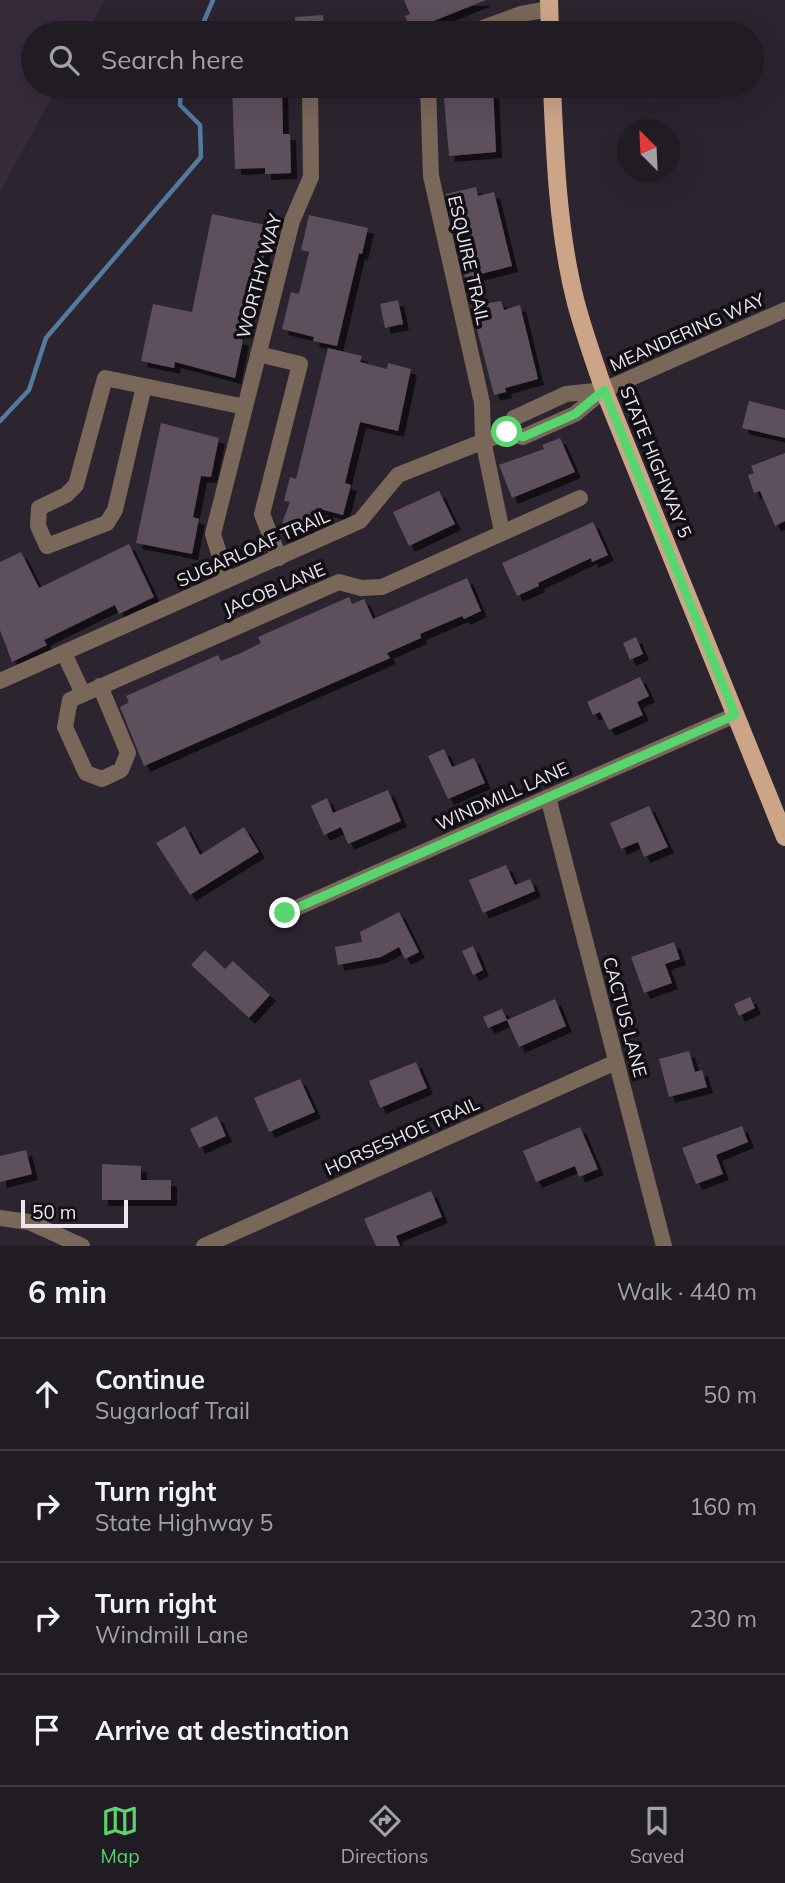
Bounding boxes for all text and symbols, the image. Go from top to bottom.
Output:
search box [21,21,764,98]
icon: search [45,41,83,79]
text: Search here [101,43,244,76]
north arrow [617,119,680,182]
street label: ESQUIRE TRAIL [443,193,495,327]
street label: WORTHY WAY [231,210,287,341]
street label: MEANDERING WAY [606,287,769,376]
street label: STATE HIGHWAY 5 [615,383,697,541]
route start [491,416,522,447]
street label: SUGARLOAF TRAIL [173,504,333,592]
street label: JACOB LANE [220,557,328,621]
street label: WINDMILL LANE [432,756,572,836]
route end [269,897,300,928]
street label: CACTUS LANE [598,954,652,1080]
street label: HORSESHOE TRAIL [321,1092,483,1180]
scale bar [21,1197,128,1229]
text: 50 m [32,1200,76,1224]
text: 6 min [28,1273,107,1311]
text: Walk · 440 m [617,1277,757,1306]
text: Continue [95,1363,205,1396]
icon: ahead [28,1375,66,1413]
text: 50 m [703,1380,757,1409]
text: Sugarloaf Trail [95,1396,250,1425]
text: Turn right [95,1475,216,1508]
icon: right [28,1487,66,1525]
text: 160 m [689,1492,757,1521]
text: State Highway 5 [95,1508,273,1537]
text: Turn right [95,1587,216,1620]
icon: right [28,1599,66,1637]
text: 230 m [689,1604,757,1633]
text: Windmill Lane [95,1620,248,1649]
icon: arrive [28,1711,66,1749]
text: Arrive at destination [95,1714,350,1747]
tab: Map [101,1802,140,1868]
tab: Directions [341,1802,429,1868]
tab: Saved [630,1802,684,1868]

